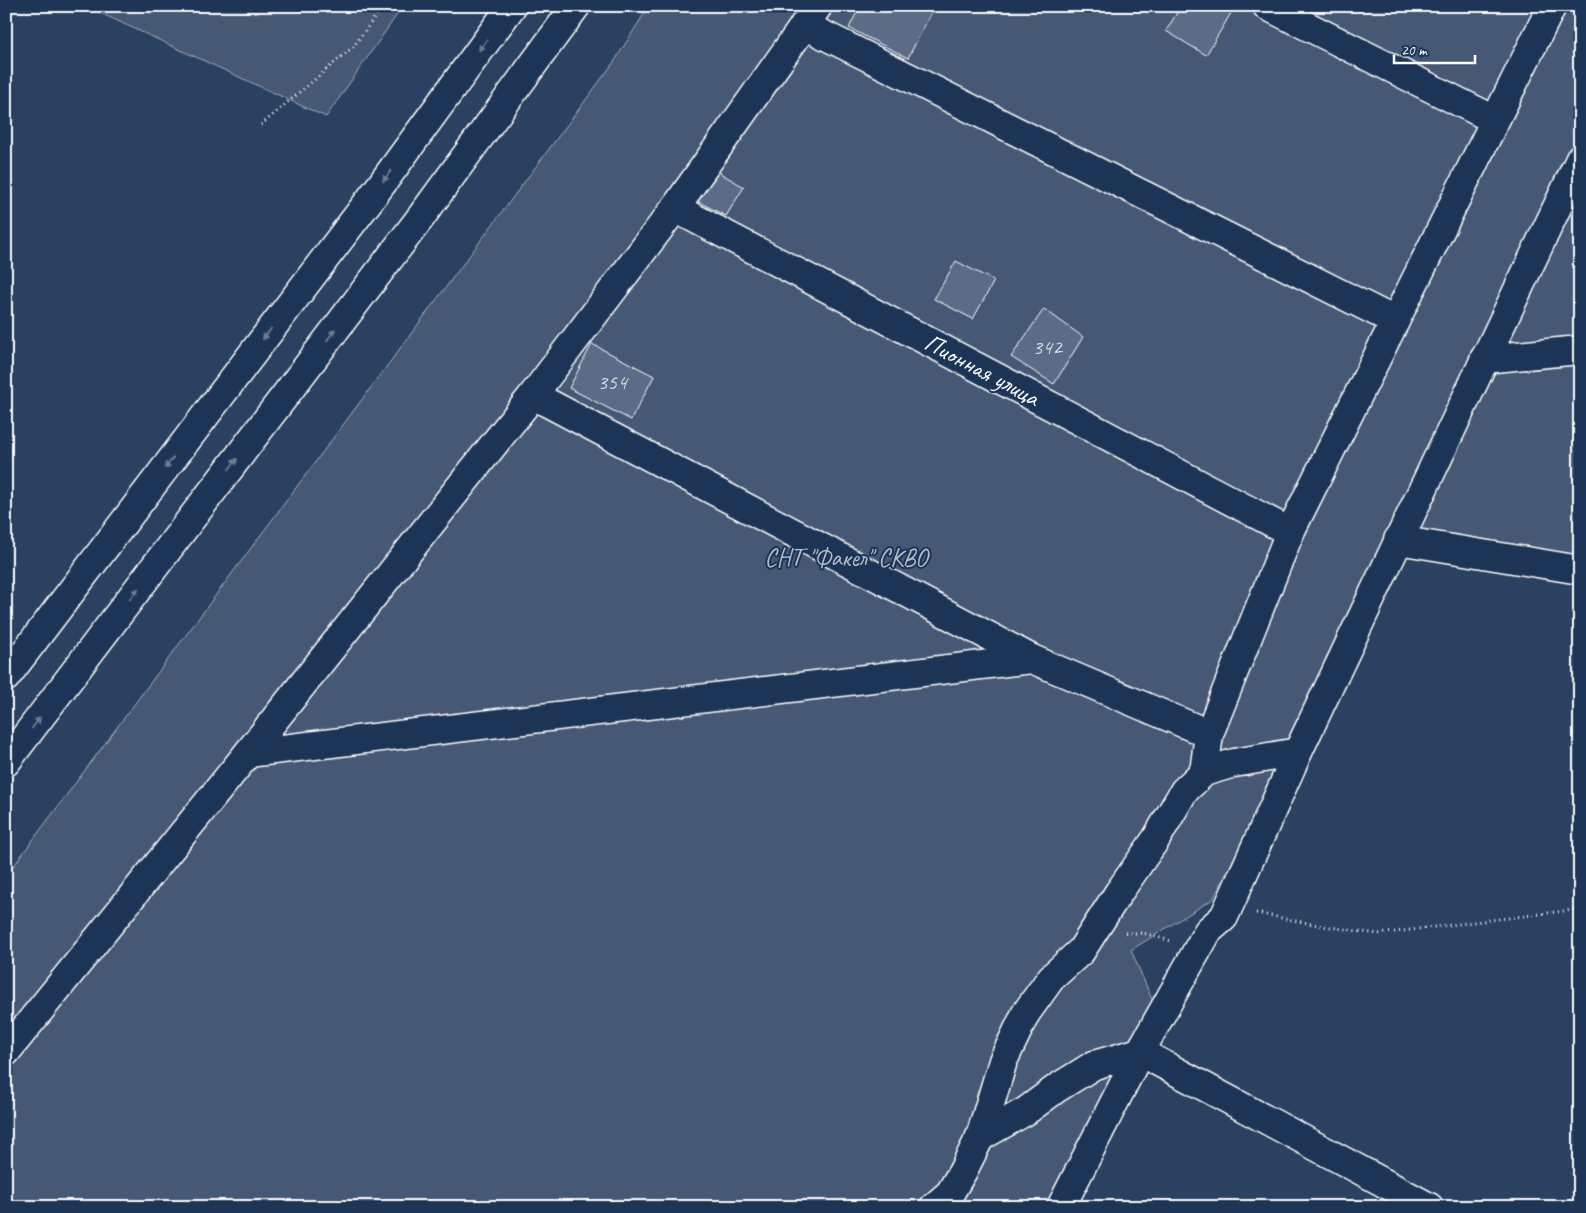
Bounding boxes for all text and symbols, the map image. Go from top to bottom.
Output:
scale bar [1394,32,1475,64]
one-way arrow [479,39,489,52]
text: 20 m [1401,41,1428,60]
one-way arrow [382,169,392,183]
street label: Пионная улица [919,326,1047,415]
one-way arrow [262,327,273,340]
one-way arrow [326,329,337,342]
house number: 342 [1032,333,1064,361]
house number: 354 [597,368,629,396]
one-way arrow [164,456,174,470]
one-way arrow [227,458,238,471]
park label: СНТ "Факел" СКВО [765,542,930,574]
one-way arrow [129,588,140,601]
one-way arrow [30,717,41,730]

